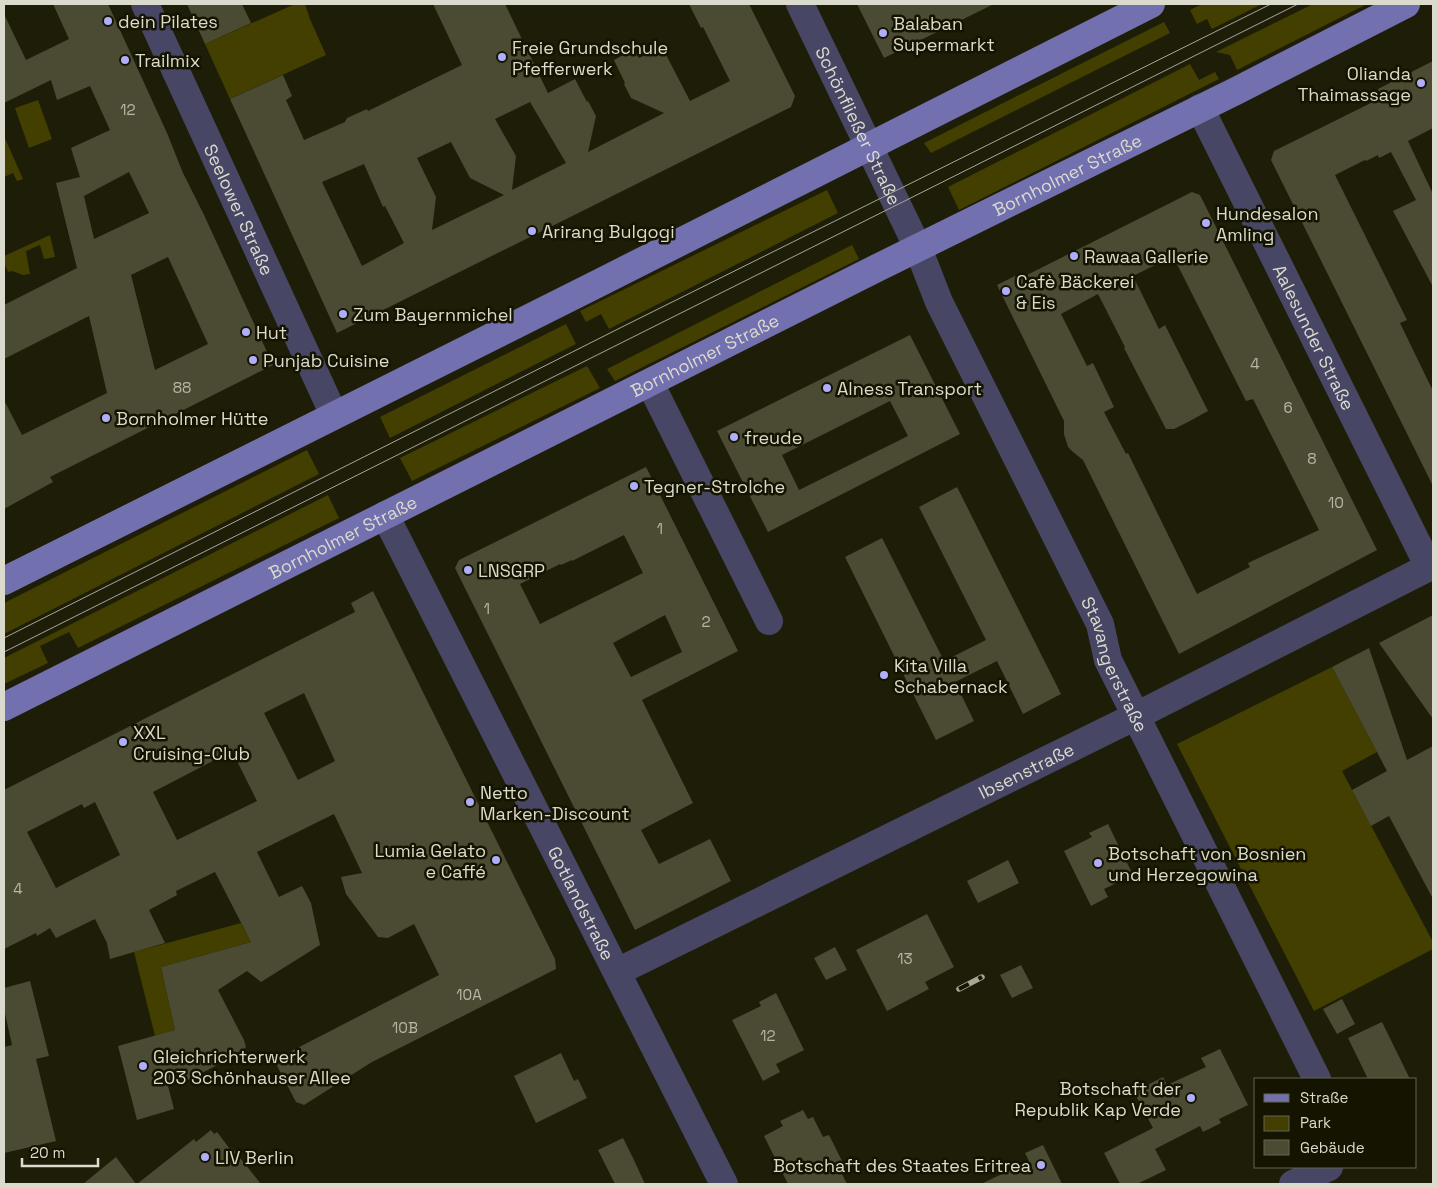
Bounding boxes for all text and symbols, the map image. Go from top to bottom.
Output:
place label: dein Pilates [118,10,218,33]
place label: Balaban Supermarkt [893,12,995,56]
marker: dein Pilates [102,15,114,27]
marker: Balaban Supermarkt [877,27,889,39]
place label: Freie Grundschule Pfefferwerk [512,36,668,80]
street label: Schönfließer Straße [811,43,907,209]
place label: Trailmix [135,49,200,72]
marker: Freie Grundschule Pfefferwerk [496,51,508,63]
marker: Trailmix [119,54,131,66]
place label: Olianda Thaimassage [1298,62,1411,106]
marker: Olianda Thaimassage [1415,77,1427,89]
house number: 12 [120,100,136,119]
street label: Bornholmer Straße [989,128,1145,221]
street label: Seelower Straße [199,140,280,279]
place label: Hundesalon Amling [1216,202,1318,246]
marker: Hundesalon Amling [1200,217,1212,229]
place label: Arirang Bulgogi [542,220,675,243]
marker: Arirang Bulgogi [526,225,538,237]
place label: Rawaa Gallerie [1084,245,1209,268]
marker: Rawaa Gallerie [1068,250,1080,262]
street label: Aalesunder Straße [1268,260,1360,414]
place label: Cafè Bäckerei & Eis [1016,270,1134,314]
marker: Cafè Bäckerei & Eis [1000,285,1012,297]
place label: Zum Bayernmichel [353,303,513,326]
marker: Zum Bayernmichel [337,308,349,320]
street label: Bornholmer Straße [626,308,782,402]
place label: Hut [256,321,287,344]
marker: Hut [240,326,252,338]
place label: Punjab Cuisine [263,349,389,372]
marker: Punjab Cuisine [247,354,259,366]
house number: 4 [1250,354,1260,373]
place label: Alness Transport [837,377,982,400]
house number: 88 [173,378,191,397]
marker: Alness Transport [821,382,833,394]
house number: 6 [1283,398,1293,417]
place label: Bornholmer Hütte [116,407,269,430]
marker: Bornholmer Hütte [100,412,112,424]
place label: freude [744,426,802,449]
marker: freude [728,431,740,443]
house number: 8 [1307,449,1317,468]
place label: Tegner-Strolche [644,475,785,498]
marker: Tegner-Strolche [628,480,640,492]
street label: Bornholmer Straße [265,490,421,584]
house number: 10 [1328,493,1344,512]
house number: 1 [657,519,663,538]
place label: LNSGRP [478,559,545,582]
marker: LNSGRP [462,564,474,576]
street label: Stavangerstraße [1076,592,1153,736]
house number: 1 [484,599,490,618]
house number: 2 [701,612,711,631]
place label: Kita Villa Schabernack [894,654,1008,698]
marker: Kita Villa Schabernack [878,669,890,681]
place label: XXL Cruising-Club [133,721,250,765]
marker: XXL Cruising-Club [117,736,129,748]
street label: Ibsenstraße [974,737,1077,804]
place label: Netto Marken-Discount [480,781,630,825]
marker: Netto Marken-Discount [464,796,476,808]
place label: Lumia Gelato e Caffé [375,839,486,883]
street label: Gotlandstraße [543,842,620,964]
place label: Botschaft von Bosnien und Herzegowina [1108,842,1306,886]
marker: Lumia Gelato e Caffé [490,854,502,866]
marker: Botschaft von Bosnien und Herzegowina [1092,857,1104,869]
house number: 4 [13,879,23,898]
house number: 13 [897,949,913,968]
house number: 10A [456,985,482,1004]
house number: 10B [392,1018,418,1037]
house number: 12 [760,1026,776,1045]
place label: Gleichrichterwerk 203 Schönhauser Allee [153,1045,351,1089]
marker: Gleichrichterwerk 203 Schönhauser Allee [137,1060,149,1072]
place label: Botschaft der Republik Kap Verde [1015,1077,1181,1121]
legend [1254,1078,1417,1168]
text: Straße [1300,1088,1349,1107]
marker: Botschaft der Republik Kap Verde [1185,1092,1197,1104]
text: Park [1300,1113,1331,1132]
scale bar [22,1136,99,1168]
text: Gebäude [1300,1138,1365,1157]
text: 20 m [30,1143,65,1162]
place label: LIV Berlin [215,1146,294,1169]
marker: LIV Berlin [199,1151,211,1163]
place label: Botschaft des Staates Eritrea [773,1154,1031,1177]
marker: Botschaft des Staates Eritrea [1035,1159,1047,1171]

